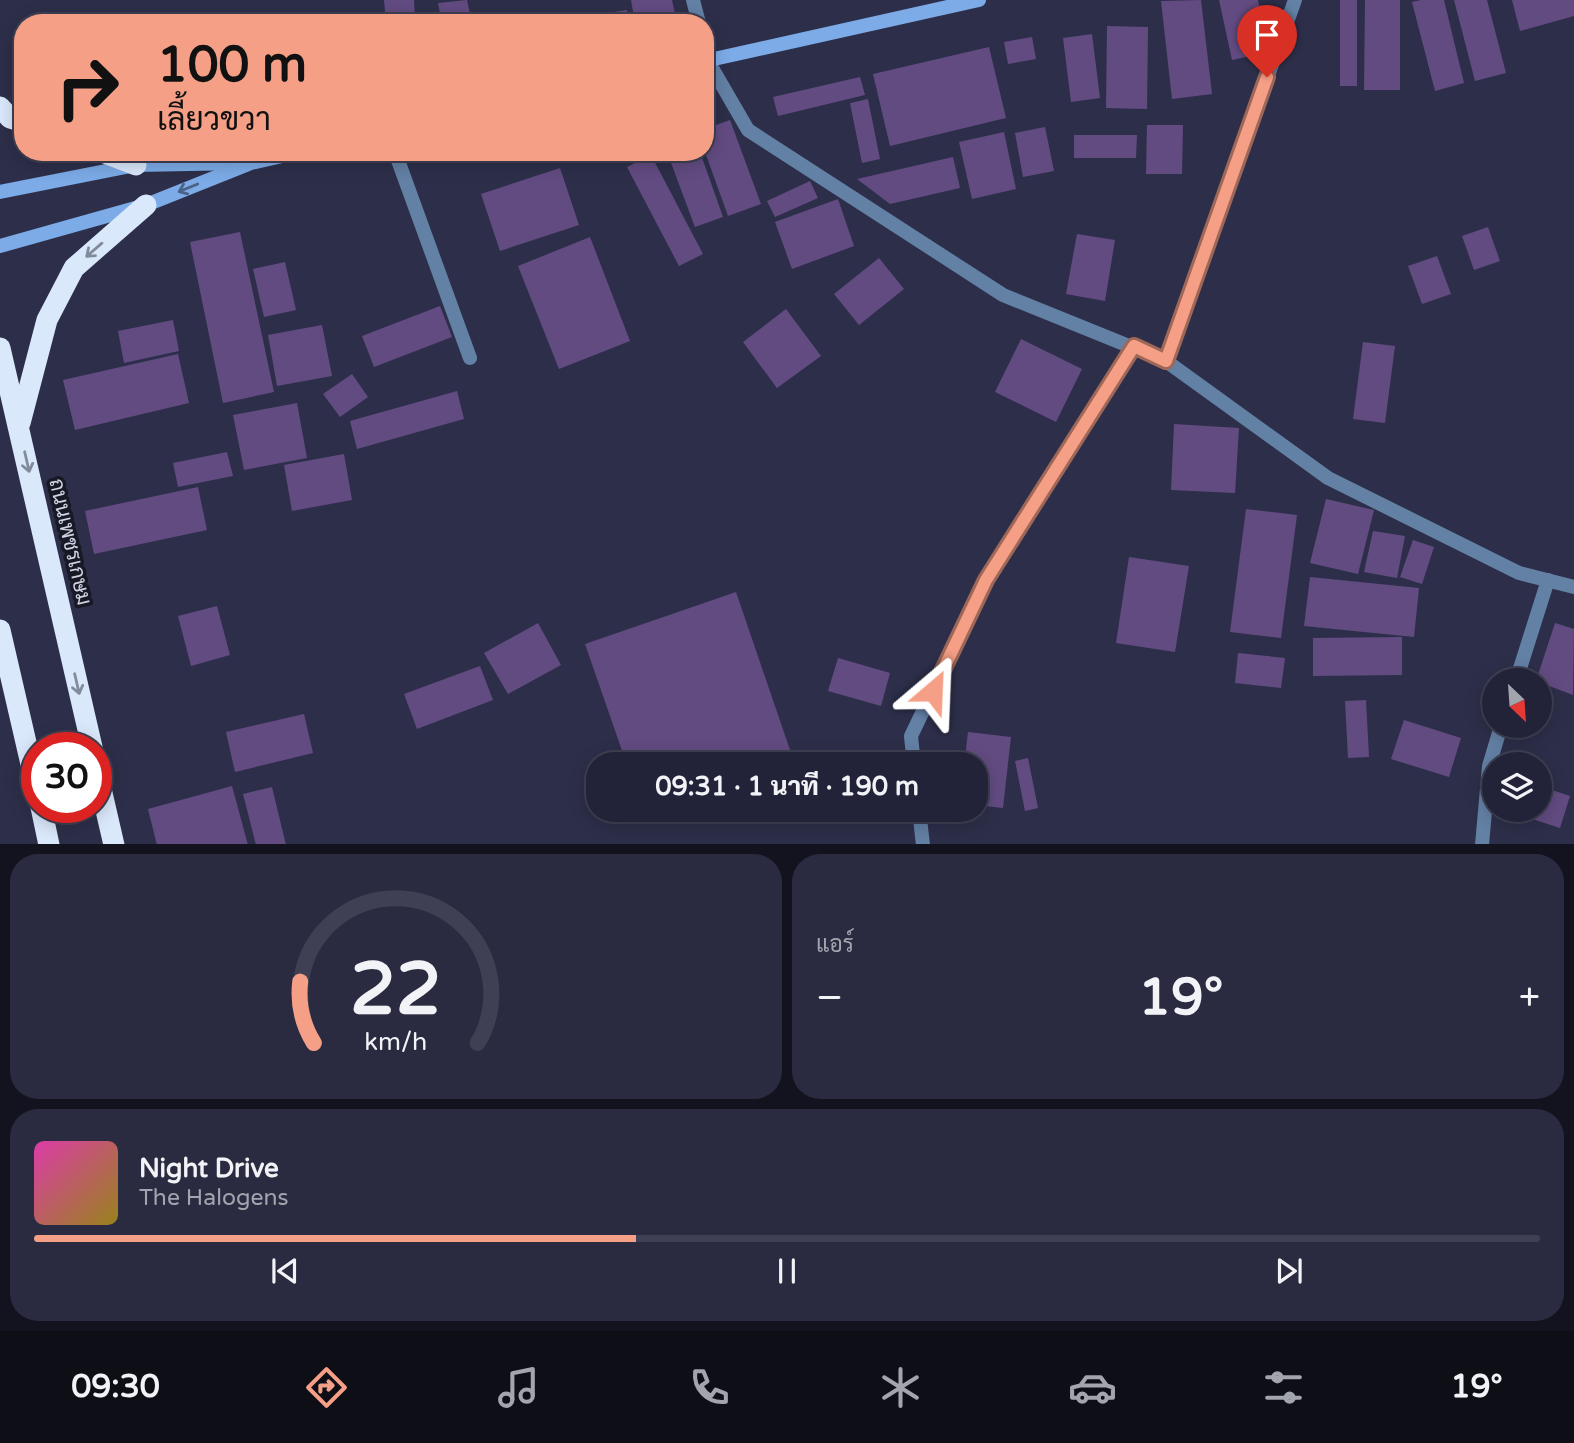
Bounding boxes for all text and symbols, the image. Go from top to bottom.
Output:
pin [1237,5,1297,77]
icon: arrive [1248,16,1286,54]
text: 100 m [157,36,307,95]
icon: right [42,42,133,133]
text: เลี้ยวขวา [157,101,271,139]
one-way arrow [177,183,199,196]
one-way arrow [85,242,103,258]
one-way arrow [20,450,34,473]
street label: ถนนเพชรเกษม [43,476,97,608]
position arrow [896,654,970,728]
north arrow [1482,668,1552,738]
map controls [1482,668,1552,822]
one-way arrow [71,672,85,695]
speed limit sign: 30 [21,732,112,823]
button: layers [1482,752,1552,822]
text: 09:31 · 1 นาที · 190 m [655,771,919,802]
text: แอร์ [816,931,854,959]
text: 22 [350,946,442,1034]
text: 19° [1138,966,1223,1029]
text: − [816,975,843,1021]
text: + [1519,975,1540,1021]
text: km/h [365,1026,427,1056]
text: Night Drive [139,1153,279,1184]
text: The Halogens [139,1184,288,1212]
icon: previous [266,1252,304,1290]
icon: pause [768,1252,806,1290]
icon: next [1270,1252,1308,1290]
icon: directions [302,1363,351,1412]
icon: music [494,1363,543,1412]
icon: phone [685,1363,734,1412]
icon: climate [876,1363,925,1412]
icon: car [1068,1363,1117,1412]
icon: filters [1259,1363,1308,1412]
text: 09:30 [71,1368,160,1406]
text: 19° [1450,1368,1503,1406]

